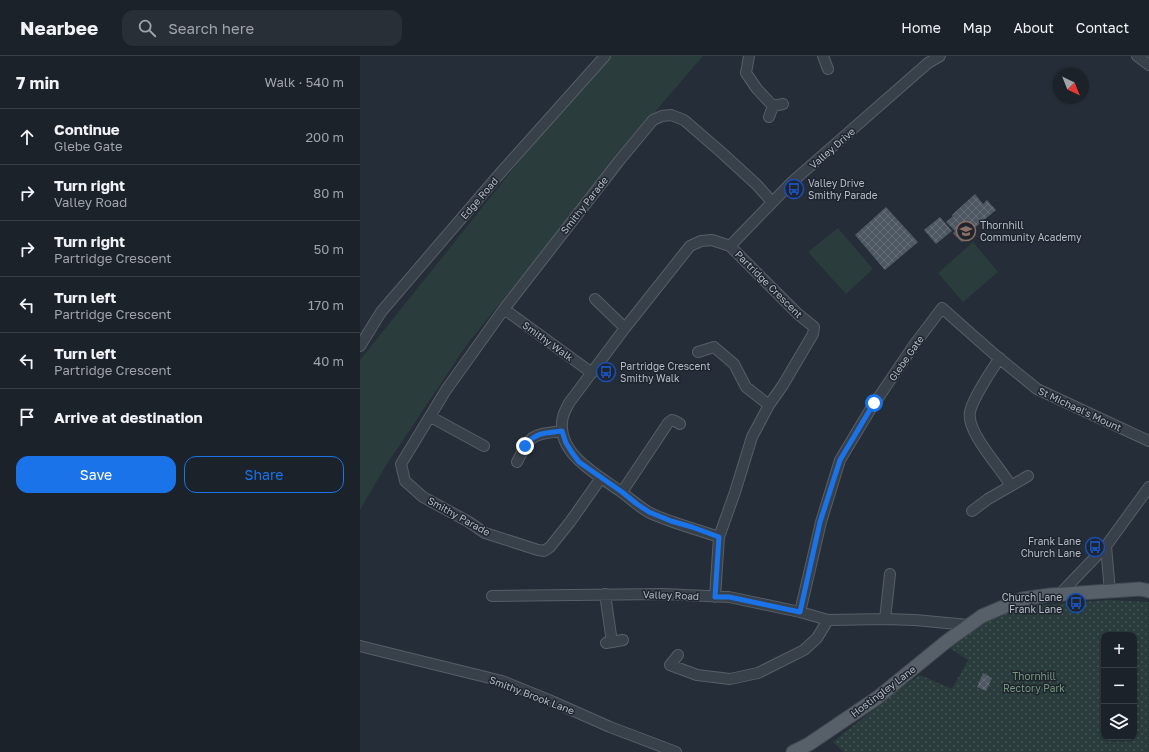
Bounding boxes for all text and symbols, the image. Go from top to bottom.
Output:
search box [122,10,402,46]
text: Nearbee [20,16,98,39]
icon: search [136,17,158,39]
text: Search here [168,19,254,37]
text: Home [901,19,941,36]
text: Map [963,19,991,36]
text: About [1013,19,1054,36]
text: Contact [1076,19,1129,36]
north arrow [1053,68,1089,104]
text: 7 min [16,72,59,93]
text: Walk · 540 m [265,74,344,90]
text: Continue [54,120,120,138]
street label: Valley Drive [807,125,857,171]
icon: ahead [16,126,38,148]
text: 200 m [306,129,344,145]
text: Glebe Gate [54,138,123,154]
street label: Smithy Parade [558,174,610,236]
street label: Edge Road [458,175,500,221]
text: Turn right [54,176,125,194]
place label: Valley Drive Smithy Parade [808,177,878,201]
bus stop icon: Valley Drive Smithy Parade [783,178,805,200]
icon: right [16,182,38,204]
text: 80 m [313,185,344,201]
text: Valley Road [54,194,127,210]
place label: Thornhill Community Academy [980,219,1082,243]
school or university icon: Thornhill Community Academy [955,220,977,242]
text: Turn right [54,232,125,250]
icon: right [16,238,38,260]
text: 50 m [314,241,344,257]
street label: Partridge Crescent [733,248,805,320]
text: Partridge Crescent [54,250,172,266]
text: Turn left [54,288,116,306]
icon: left [16,294,38,316]
text: 170 m [308,297,344,313]
text: Partridge Crescent [54,306,172,322]
street label: Smithy Walk [520,319,576,364]
street label: Glebe Gate [886,333,926,383]
text: Turn left [54,344,116,362]
icon: left [16,350,38,372]
text: 40 m [313,353,344,369]
place label: Partridge Crescent Smithy Walk [620,360,710,384]
bus stop icon: Partridge Crescent Smithy Walk [595,361,617,383]
text: Partridge Crescent [54,362,172,378]
street label: St Michael's Mount [1036,384,1124,434]
route start [865,394,883,412]
icon: arrive [16,406,38,428]
text: Arrive at destination [54,408,203,426]
route end [516,437,534,455]
button: Save [16,456,176,493]
button: Share [184,456,344,493]
street label: Smithy Parade [426,494,492,538]
place label: Frank Lane Church Lane [1021,535,1081,559]
bus stop icon: Frank Lane Church Lane [1084,536,1106,558]
street label: Valley Road [643,588,699,602]
place label: Church Lane Frank Lane [1002,591,1062,615]
bus stop icon: Church Lane Frank Lane [1065,592,1087,614]
map controls [1101,632,1137,740]
button: + [1101,632,1137,668]
street label: Hostingley Lane [848,663,918,719]
button: − [1101,668,1137,704]
park label: Thornhill Rectory Park [1003,670,1065,694]
street label: Smithy Brook Lane [488,673,576,717]
button: layers [1101,704,1137,740]

